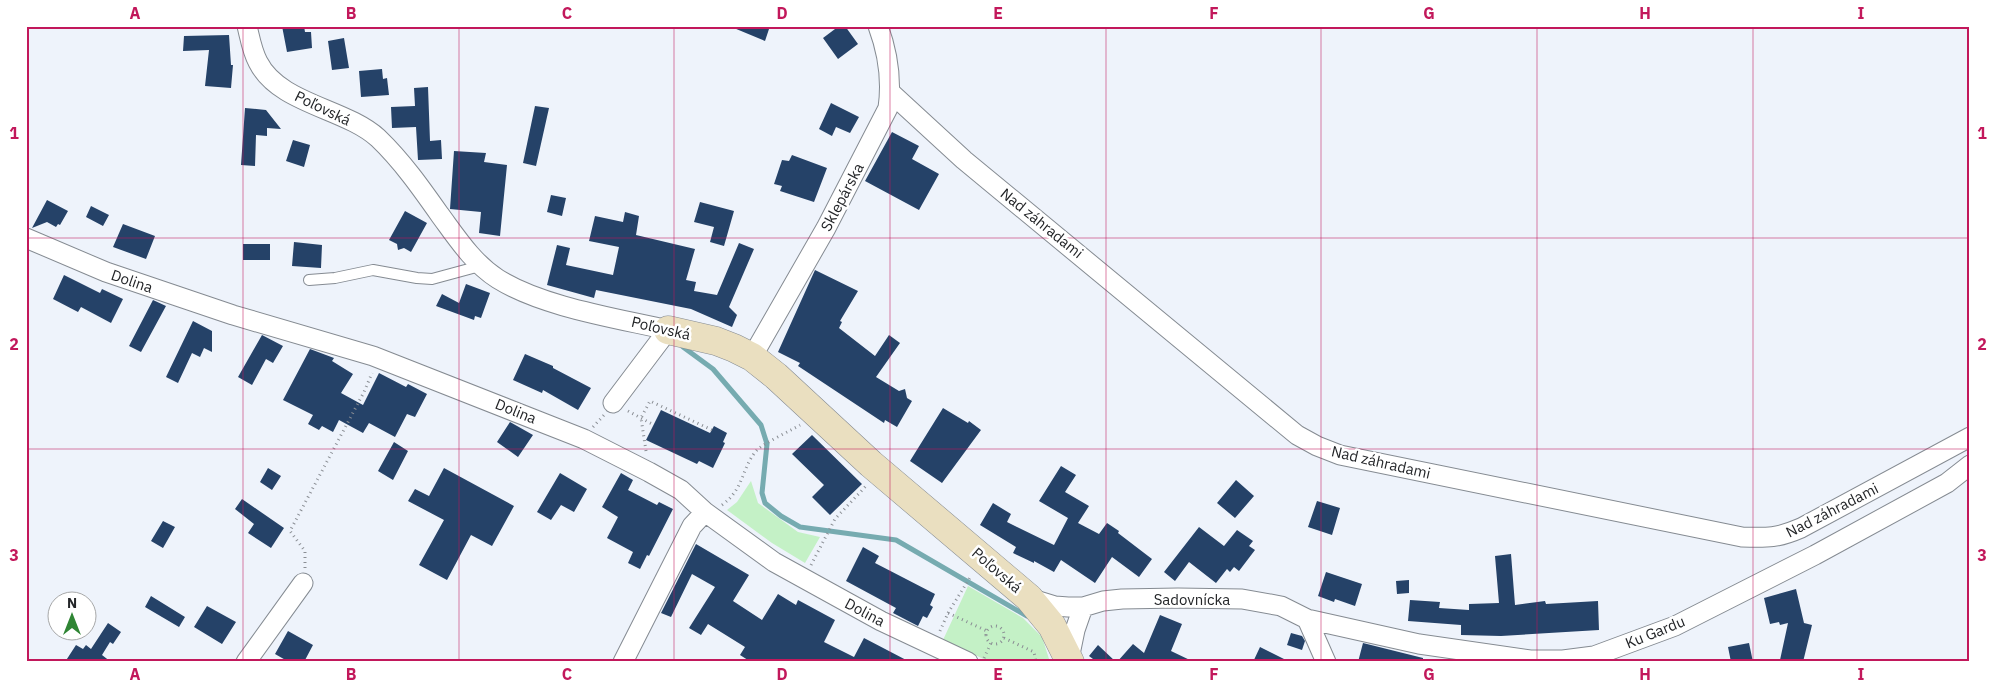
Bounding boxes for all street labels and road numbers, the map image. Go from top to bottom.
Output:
street label: Poľovská [292,86,354,130]
street label: Sklepárska [816,160,868,234]
street label: Nad záhradami [997,184,1087,262]
street label: Dolina [109,265,155,297]
street label: Poľovská [630,312,692,344]
street label: Dolina [493,394,539,428]
street label: Nad záhradami [1329,441,1433,483]
street label: Nad záhradami [1783,479,1881,541]
street label: Poľovská [968,543,1026,597]
street label: Sadovnícka [1154,590,1230,609]
street label: Dolina [842,594,888,630]
street label: Ku Gardu [1622,611,1688,653]

